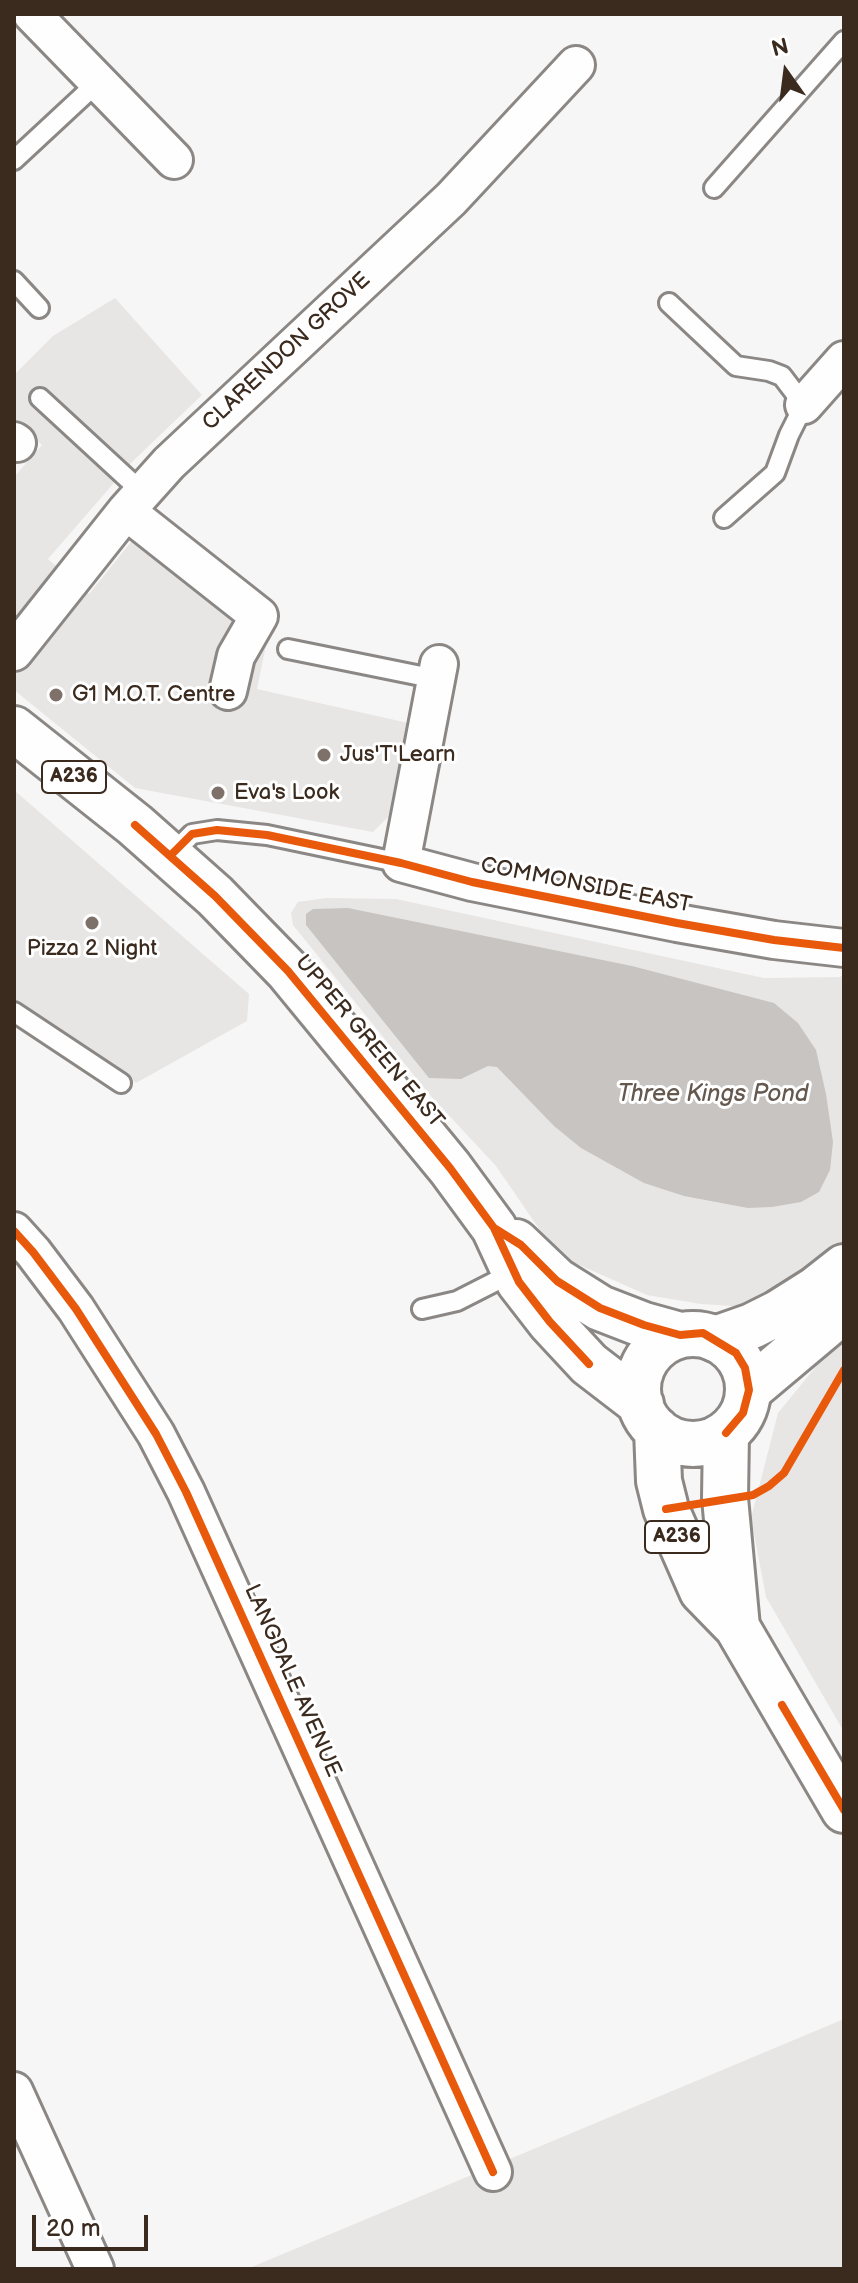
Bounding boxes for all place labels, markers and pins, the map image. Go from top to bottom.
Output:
place label: G1 M.O.T. Centre [72,682,235,708]
marker: G1 M.O.T. Centre [47,686,65,704]
place label: Jus'T'Learn [340,742,455,768]
marker: Jus'T'Learn [315,746,333,764]
place label: Eva's Look [234,780,339,806]
marker: Eva's Look [209,784,227,802]
marker: Pizza 2 Night [83,914,101,932]
place label: Pizza 2 Night [27,936,157,962]

